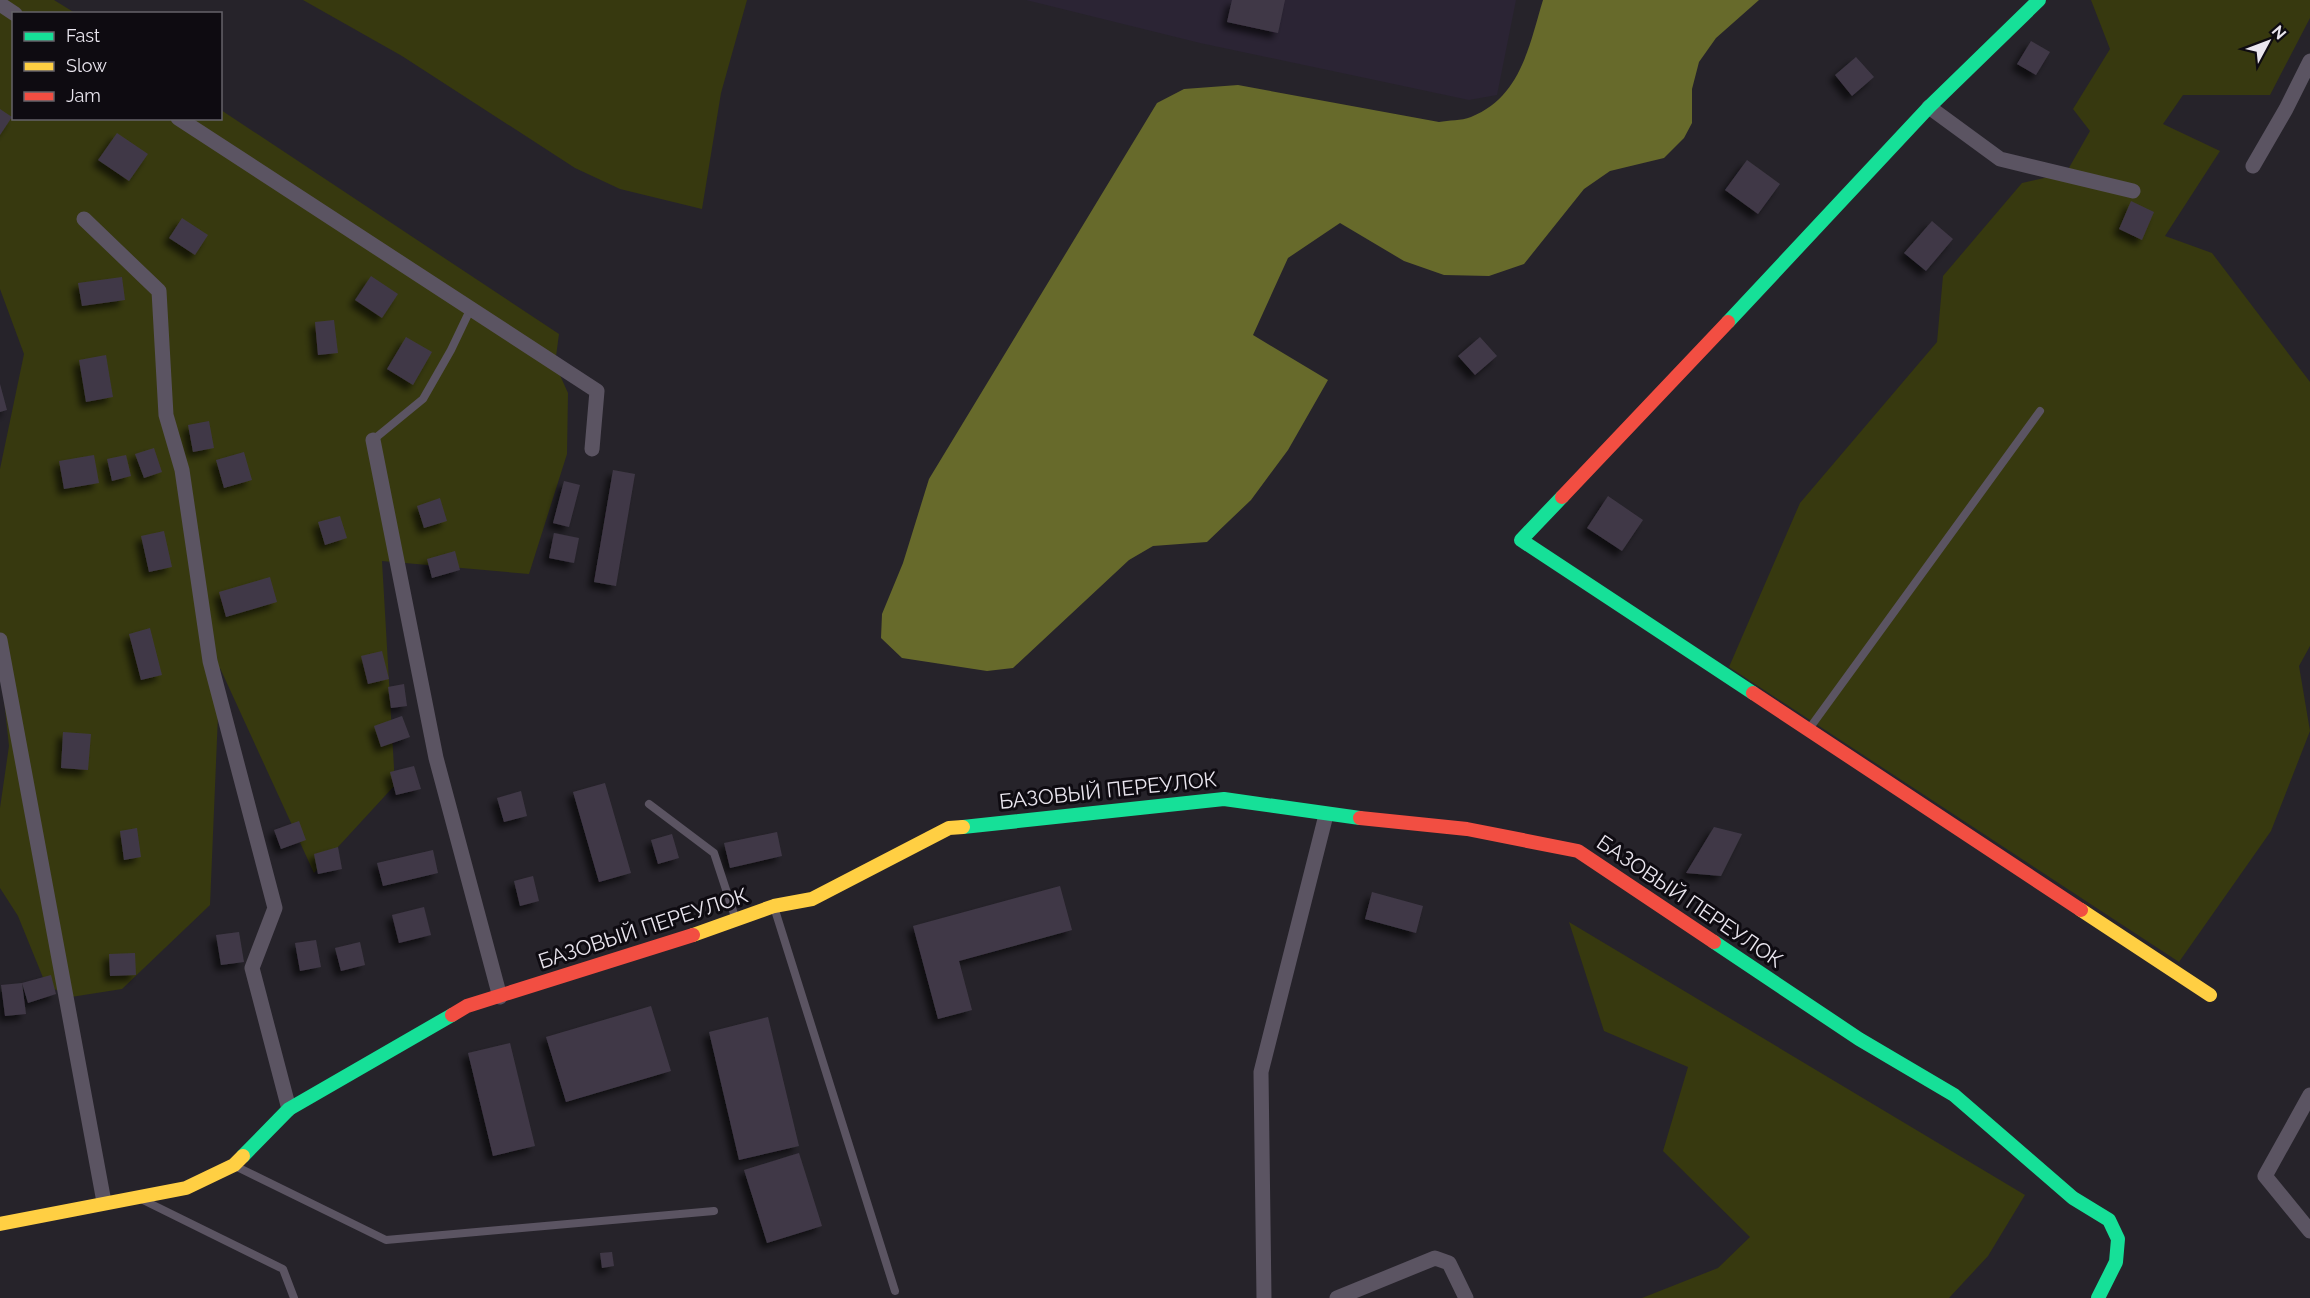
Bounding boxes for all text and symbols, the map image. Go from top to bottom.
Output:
legend [12,12,222,120]
north arrow [2238,12,2298,72]
text: N [2268,22,2290,43]
text: Fast [66,25,100,46]
text: Slow [66,55,107,76]
text: Jam [66,85,101,106]
street label: БАЗОВЫЙ ПЕРЕУЛОК [998,766,1218,814]
street label: БАЗОВЫЙ ПЕРЕУЛОК [1592,829,1788,973]
street label: БАЗОВЫЙ ПЕРЕУЛОК [535,882,751,974]

